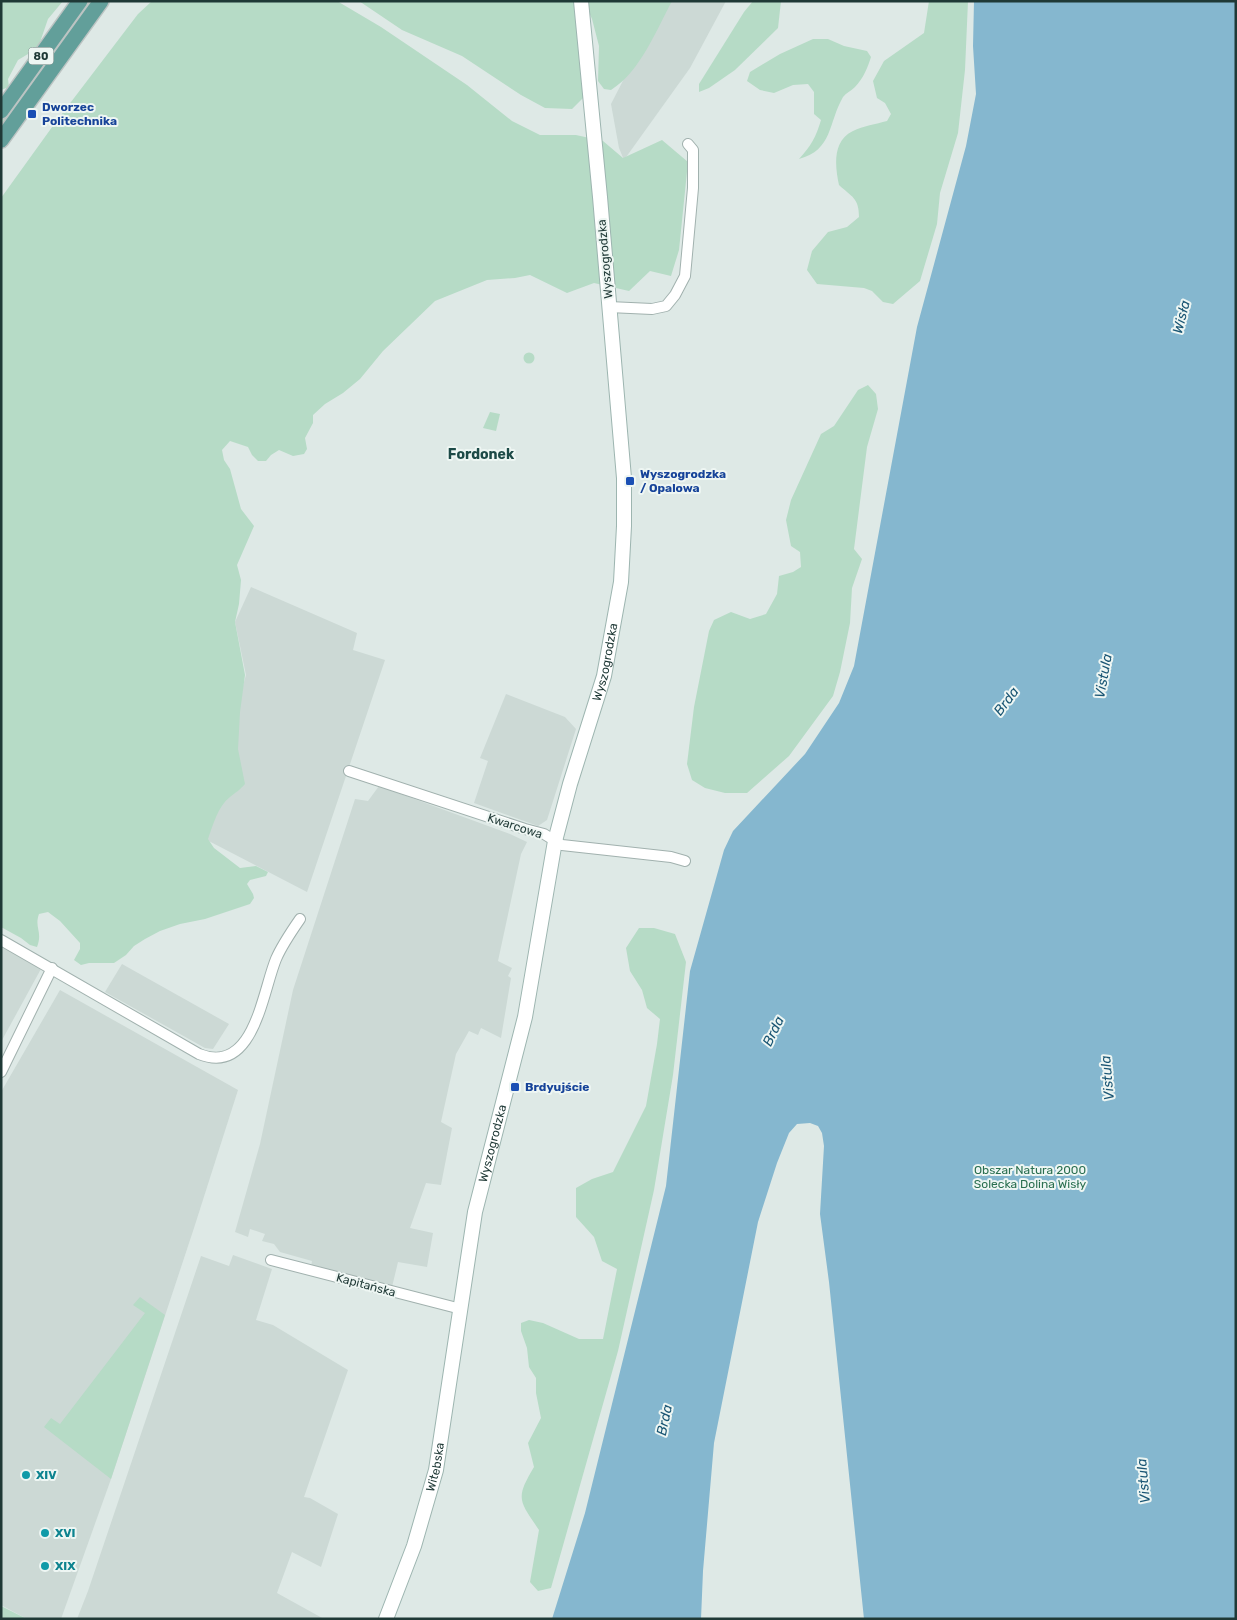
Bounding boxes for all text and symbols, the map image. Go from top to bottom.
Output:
road number: 80 [28,48,54,64]
place label: Dworzec Politechnika [42,100,117,128]
marker: Dworzec Politechnika [26,108,38,120]
street label: Wyszogrodzka [595,219,615,299]
water label: Wisła [1169,299,1194,336]
district label: Fordonek [448,446,515,463]
place label: Wyszogrodzka / Opalowa [640,467,726,495]
marker: Wyszogrodzka / Opalowa [624,475,636,487]
street label: Wyszogrodzka [590,622,620,703]
water label: Vistula [1091,652,1116,700]
water label: Brda [990,684,1023,719]
street label: Kwarcowa [486,811,544,841]
water label: Brda [759,1013,788,1049]
water label: Vistula [1097,1055,1118,1101]
place label: Brdyujście [525,1080,589,1094]
marker: Brdyujście [509,1081,521,1093]
street label: Wyszogrodzka [476,1103,509,1184]
park label: Obszar Natura 2000 Solecka Dolina Wisły [974,1163,1087,1191]
street label: Kapitańska [335,1270,397,1300]
water label: Brda [653,1403,676,1437]
street label: Witebska [423,1442,447,1493]
water label: Vistula [1133,1458,1154,1504]
place label: XIV [36,1468,57,1482]
marker: XIV [20,1469,32,1481]
place label: XVI [55,1526,76,1540]
marker: XVI [39,1527,51,1539]
place label: XIX [55,1559,76,1573]
marker: XIX [39,1560,51,1572]

